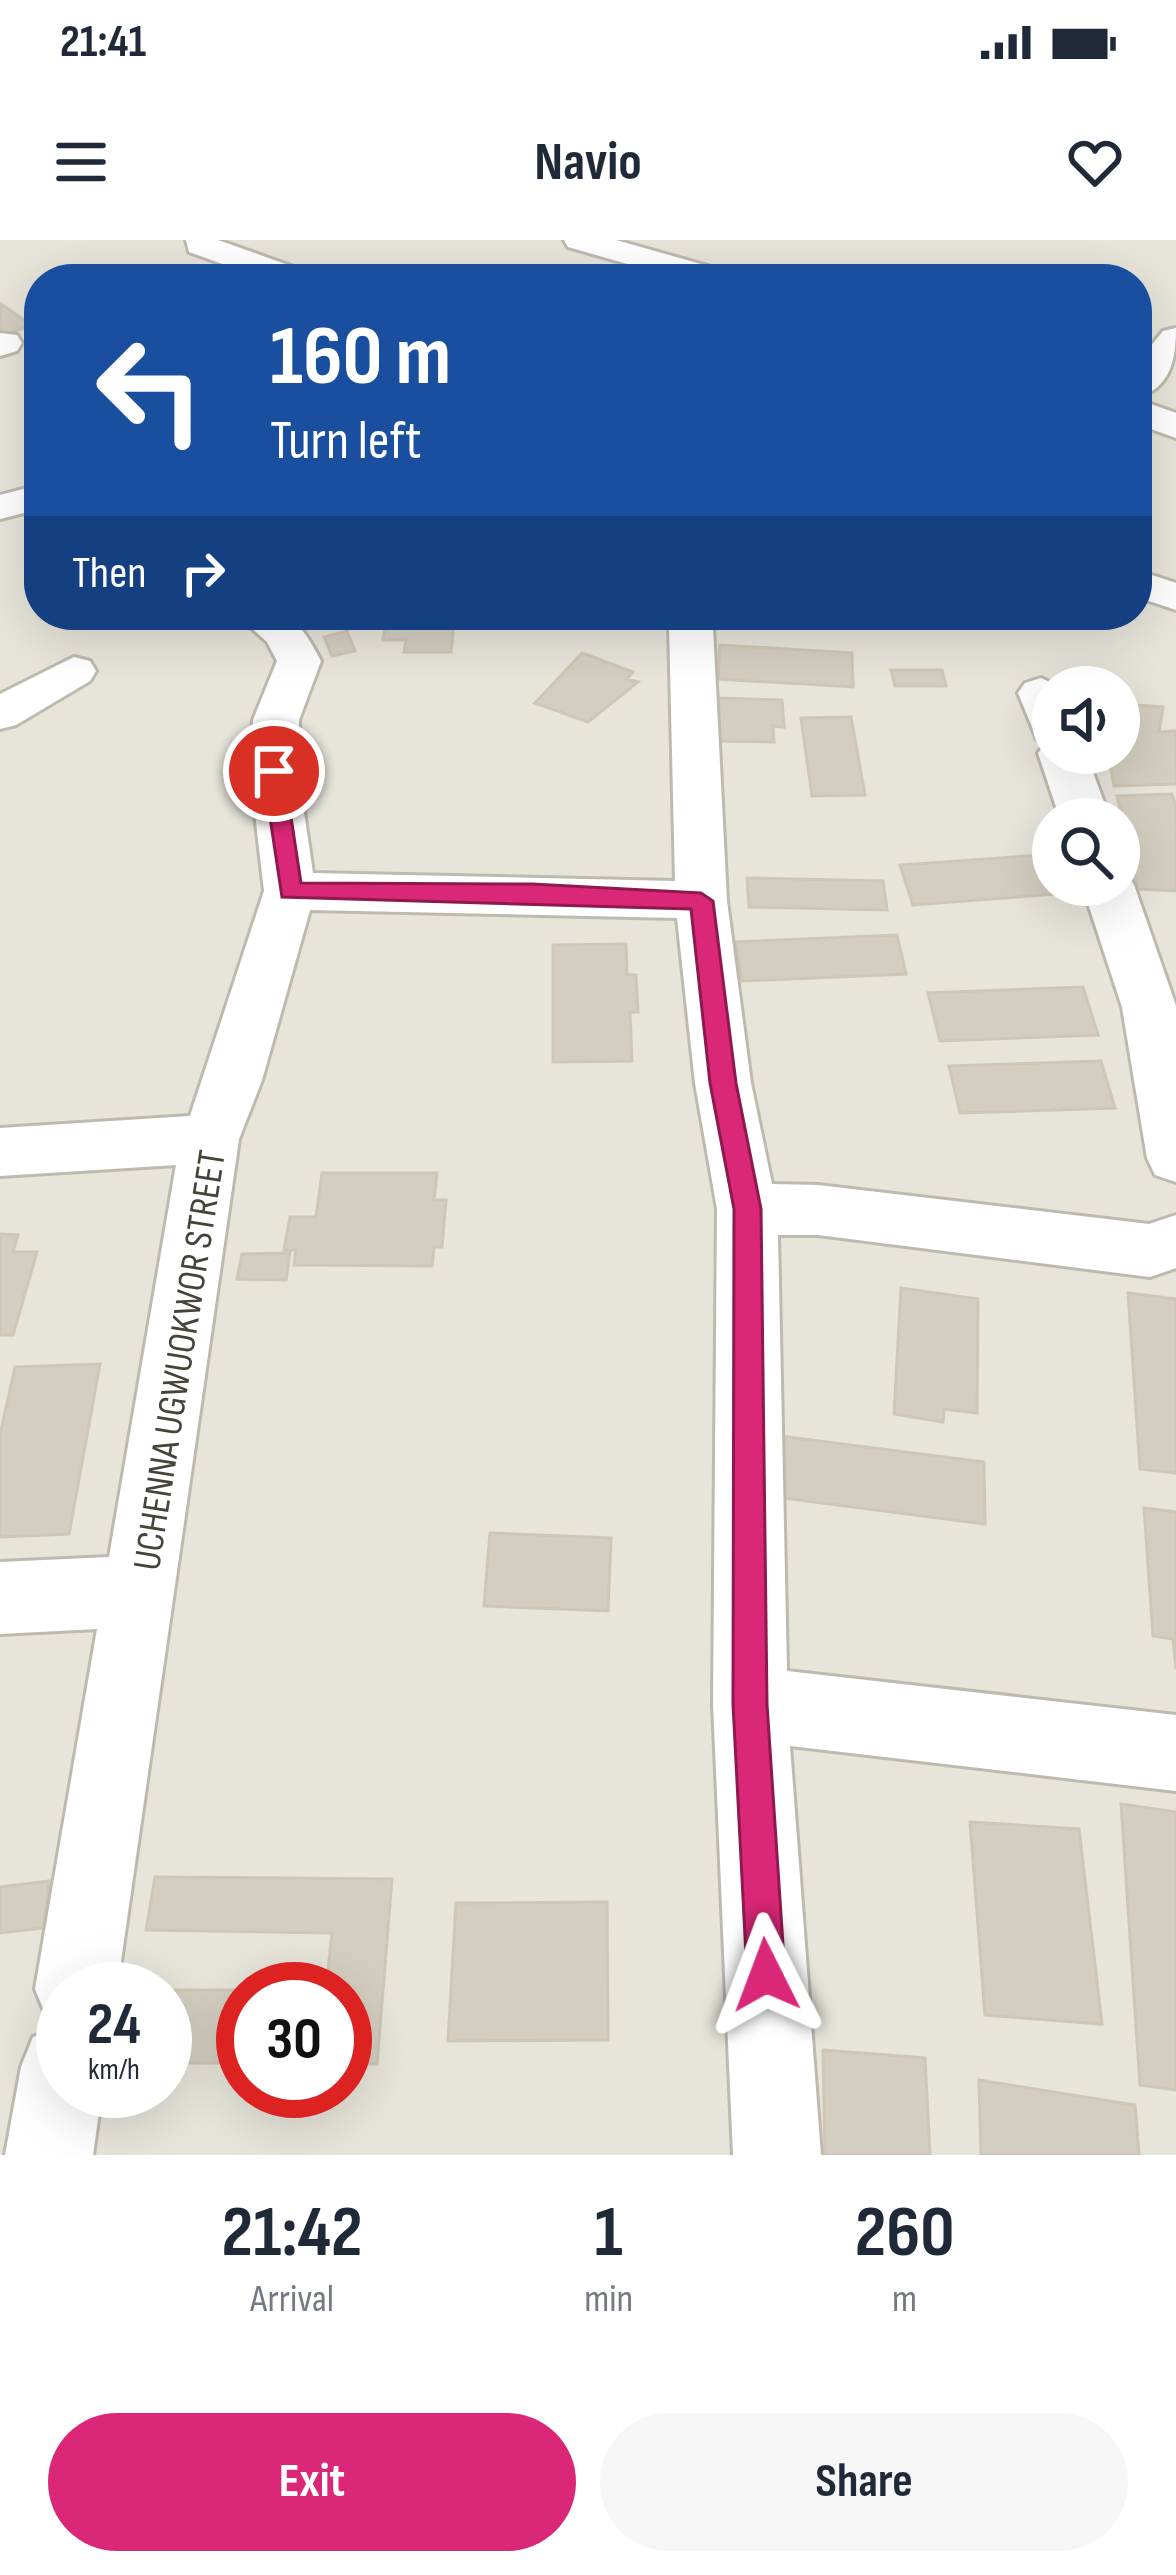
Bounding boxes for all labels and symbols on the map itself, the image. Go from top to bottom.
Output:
pin [223,720,325,822]
street label: UCHENNA UGWUOKWOR STREET [124,1147,237,1574]
position arrow [703,1912,829,2038]
speed limit sign: 30 [216,1962,372,2118]

